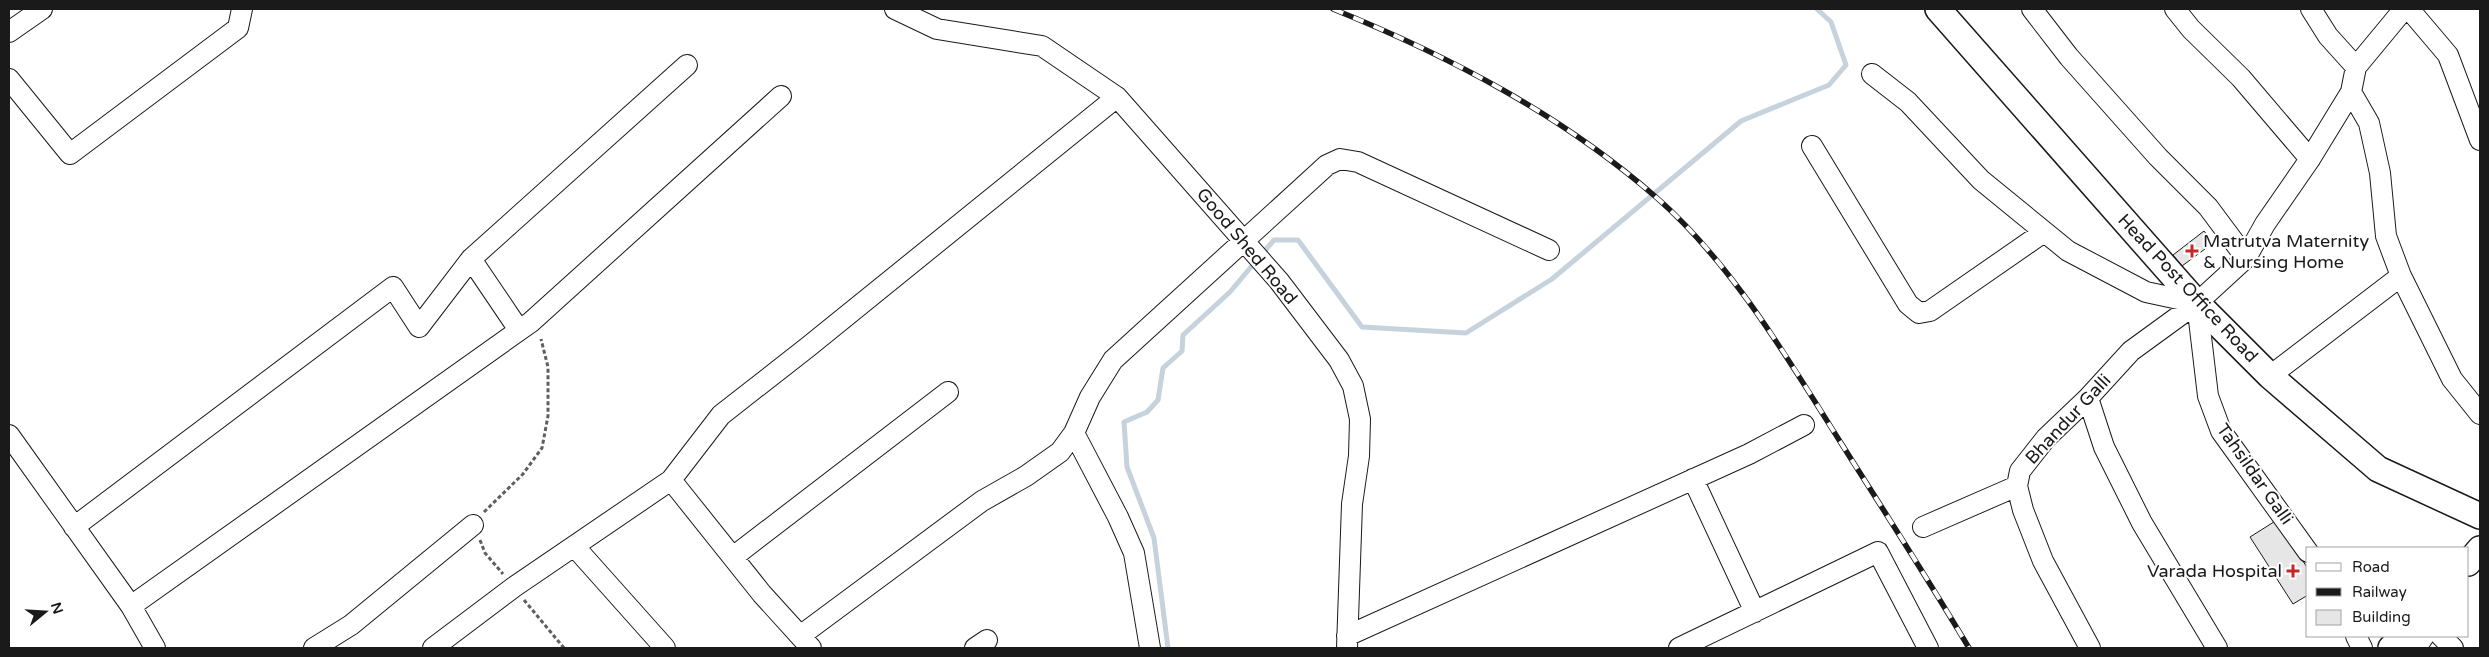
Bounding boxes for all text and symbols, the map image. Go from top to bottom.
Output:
street label: Good Shed Road [1192,183,1302,309]
street label: Head Post Office Road [2113,209,2263,367]
place label: Matrutva Maternity & Nursing Home [2203,230,2369,273]
marker: Matrutva Maternity & Nursing Home [2185,244,2199,258]
street label: Bhandur Galli [2021,369,2115,469]
street label: Tahsildar Galli [2212,419,2298,529]
legend [2306,547,2469,637]
text: Road [2352,558,2390,576]
place label: Varada Hospital [2147,560,2282,582]
marker: Varada Hospital [2286,564,2300,578]
text: Railway [2352,583,2407,601]
north arrow [20,587,70,637]
text: N [47,600,67,616]
text: Building [2352,608,2411,626]

